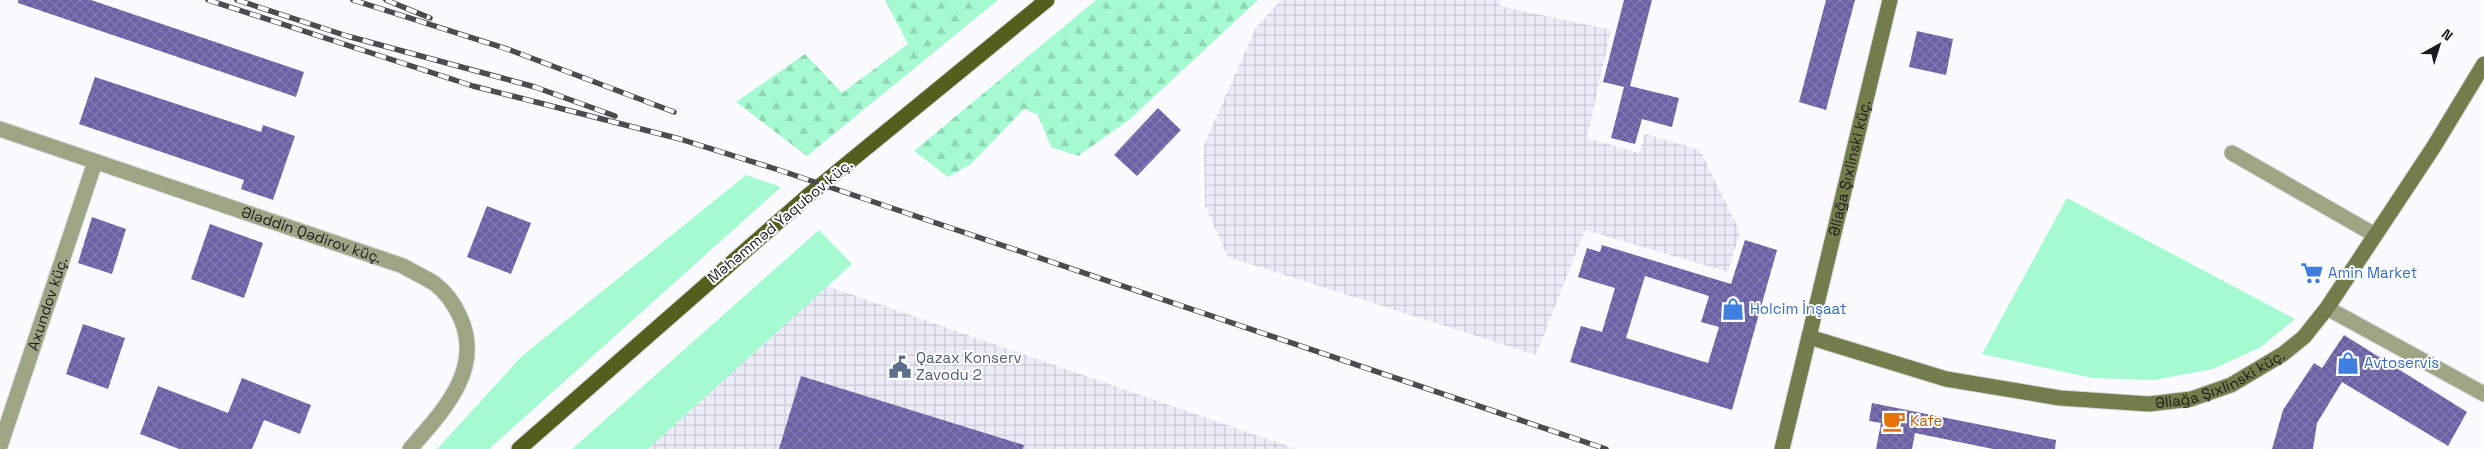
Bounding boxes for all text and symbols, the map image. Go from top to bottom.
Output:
north arrow [2414,20,2464,70]
text: N [2438,25,2456,45]
street label: Əliağa Şıxlinski küç. [1824,98,1875,238]
street label: Məhəmməd Yaqubov küç. [703,154,856,287]
street label: Ələddin Qədirov küç. [239,202,384,267]
street label: Axundov küç. [23,254,72,353]
supermarket icon: Amin Market [2299,260,2325,286]
place label: Amin Market [2328,263,2418,282]
shop icon: Holcim İnşaat [1720,296,1746,322]
place label: Holcim İnşaat [1750,299,1847,318]
street label: Əliağa Şıxlinski küç. [2154,345,2288,412]
place label: Qazax Konserv Zavodu 2 [916,348,1022,384]
shop icon: Avtoservis [2335,350,2361,376]
place label: Avtoservis [2364,353,2439,372]
public building icon: Qazax Konserv Zavodu 2 [887,354,913,380]
cafe icon: Kafe [1881,408,1907,434]
place label: Kafe [1910,411,1943,430]

